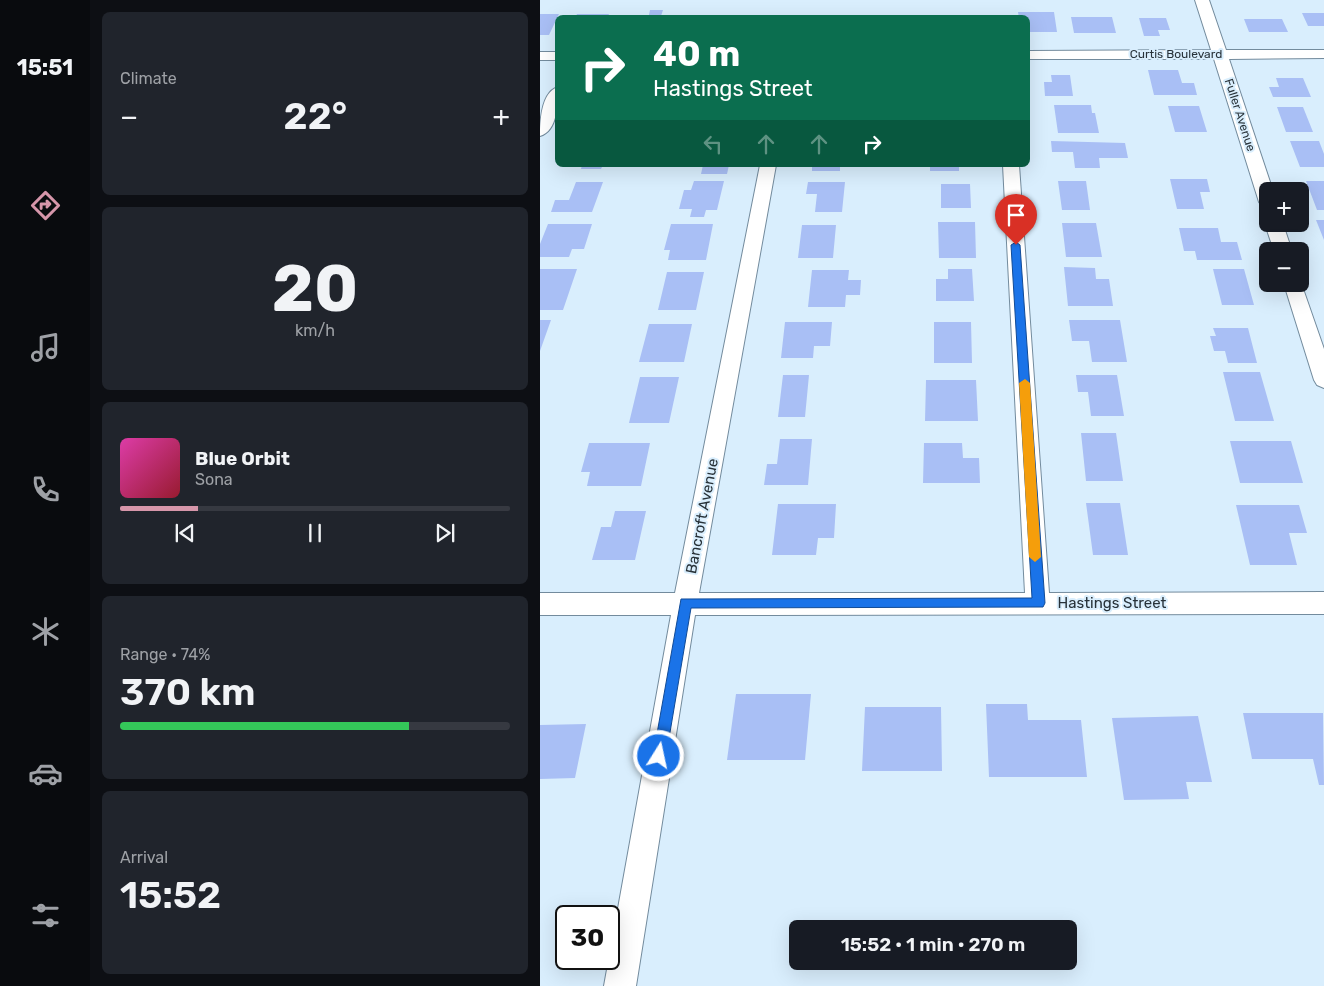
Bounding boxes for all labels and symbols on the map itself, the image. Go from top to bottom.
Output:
street label: Curtis Boulevard [1130,47,1222,61]
street label: Fuller Avenue [1222,77,1258,153]
pin [995,194,1037,245]
street label: Bancroft Avenue [682,457,722,575]
street label: Hastings Street [1058,594,1167,612]
position arrow [632,729,684,781]
speed limit sign: 30 [555,905,620,970]

